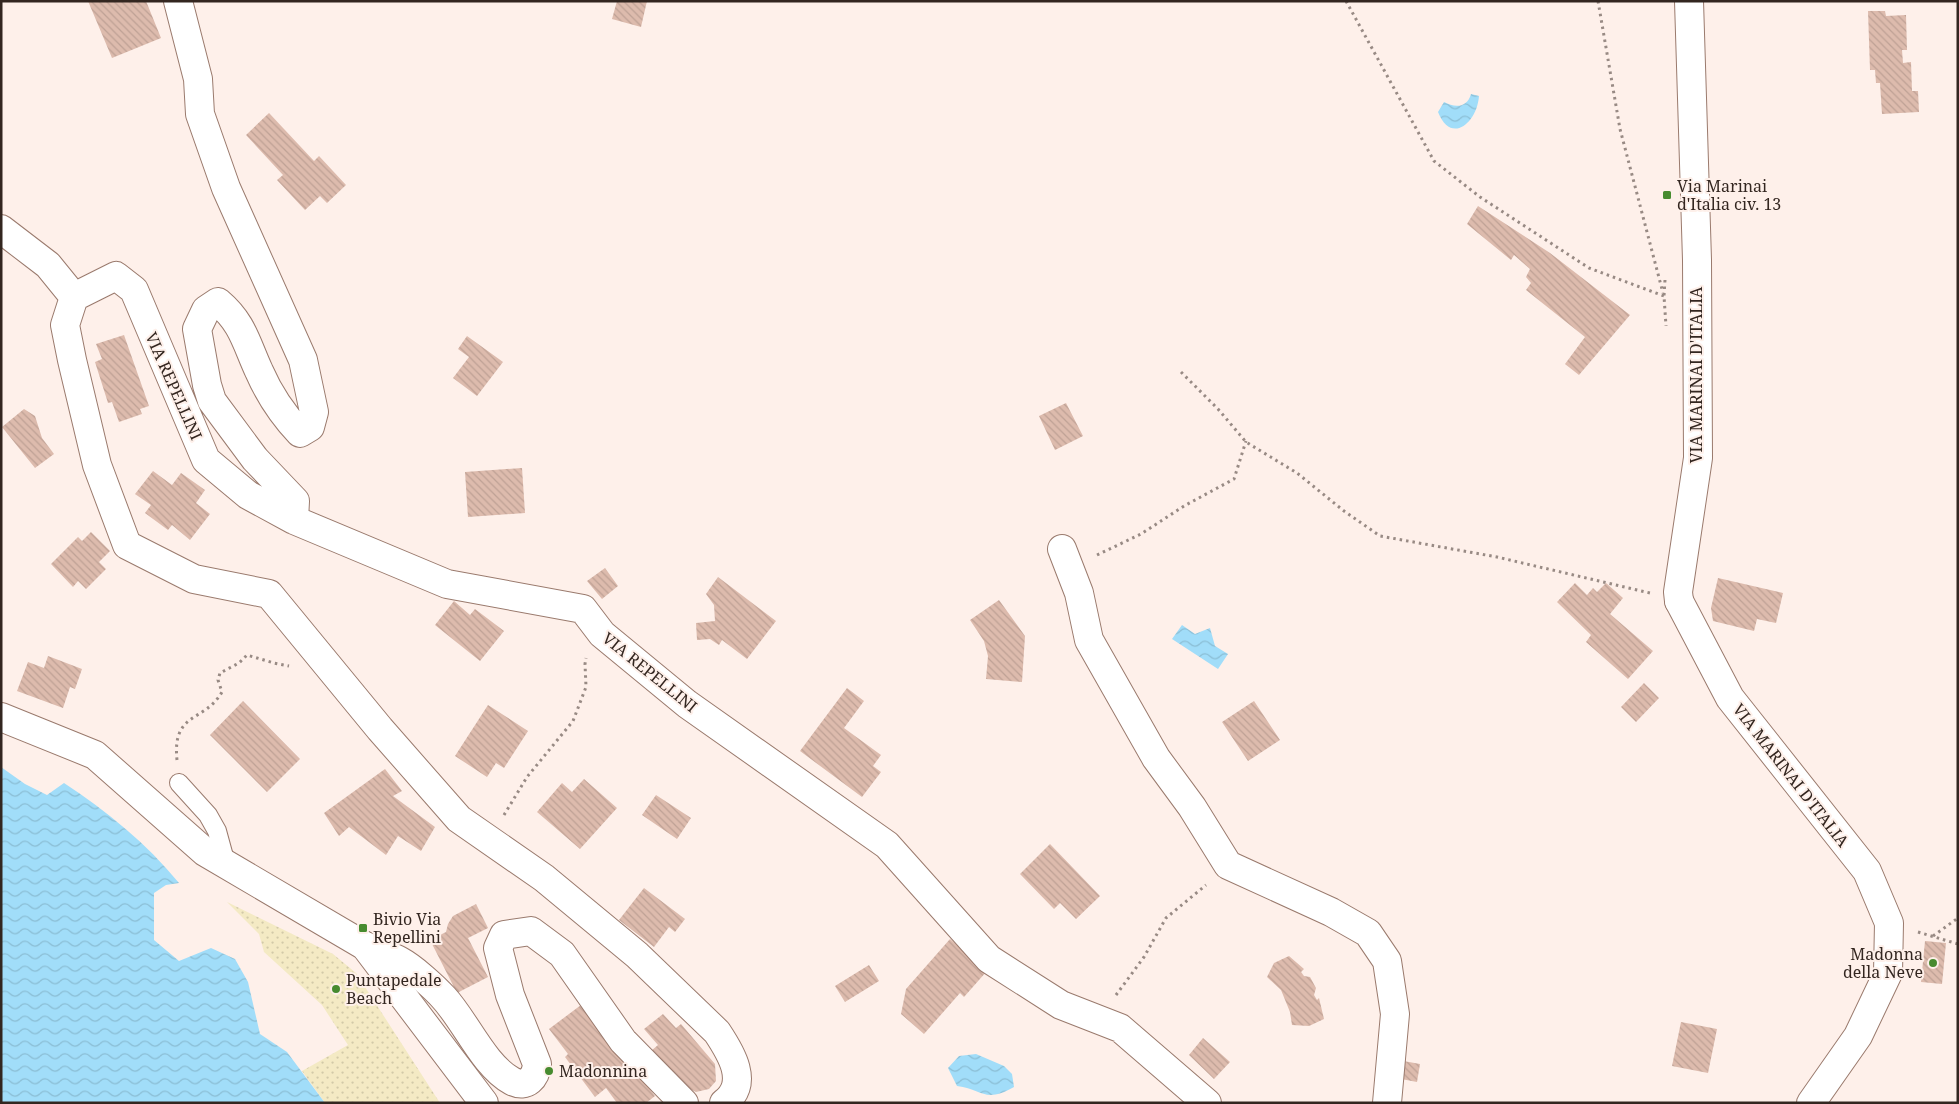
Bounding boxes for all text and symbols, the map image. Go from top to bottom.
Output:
place label: Via Marinai d'Italia civ. 13 [1677,175,1781,215]
marker: Via Marinai d'Italia civ. 13 [1661,189,1673,201]
street label: VIA MARINAI D'ITALIA [1685,286,1707,463]
street label: VIA REPELLINI [140,328,208,444]
street label: VIA REPELLINI [598,627,702,717]
street label: VIA MARINAI D'ITALIA [1728,699,1854,852]
place label: Bivio Via Repellini [373,908,441,948]
marker: Bivio Via Repellini [357,922,369,934]
place label: Madonna della Neve [1843,943,1923,983]
marker: Madonna della Neve [1927,957,1939,969]
place label: Puntapedale Beach [346,969,442,1009]
marker: Puntapedale Beach [330,983,342,995]
place label: Madonnina [559,1060,647,1082]
marker: Madonnina [543,1065,555,1077]

